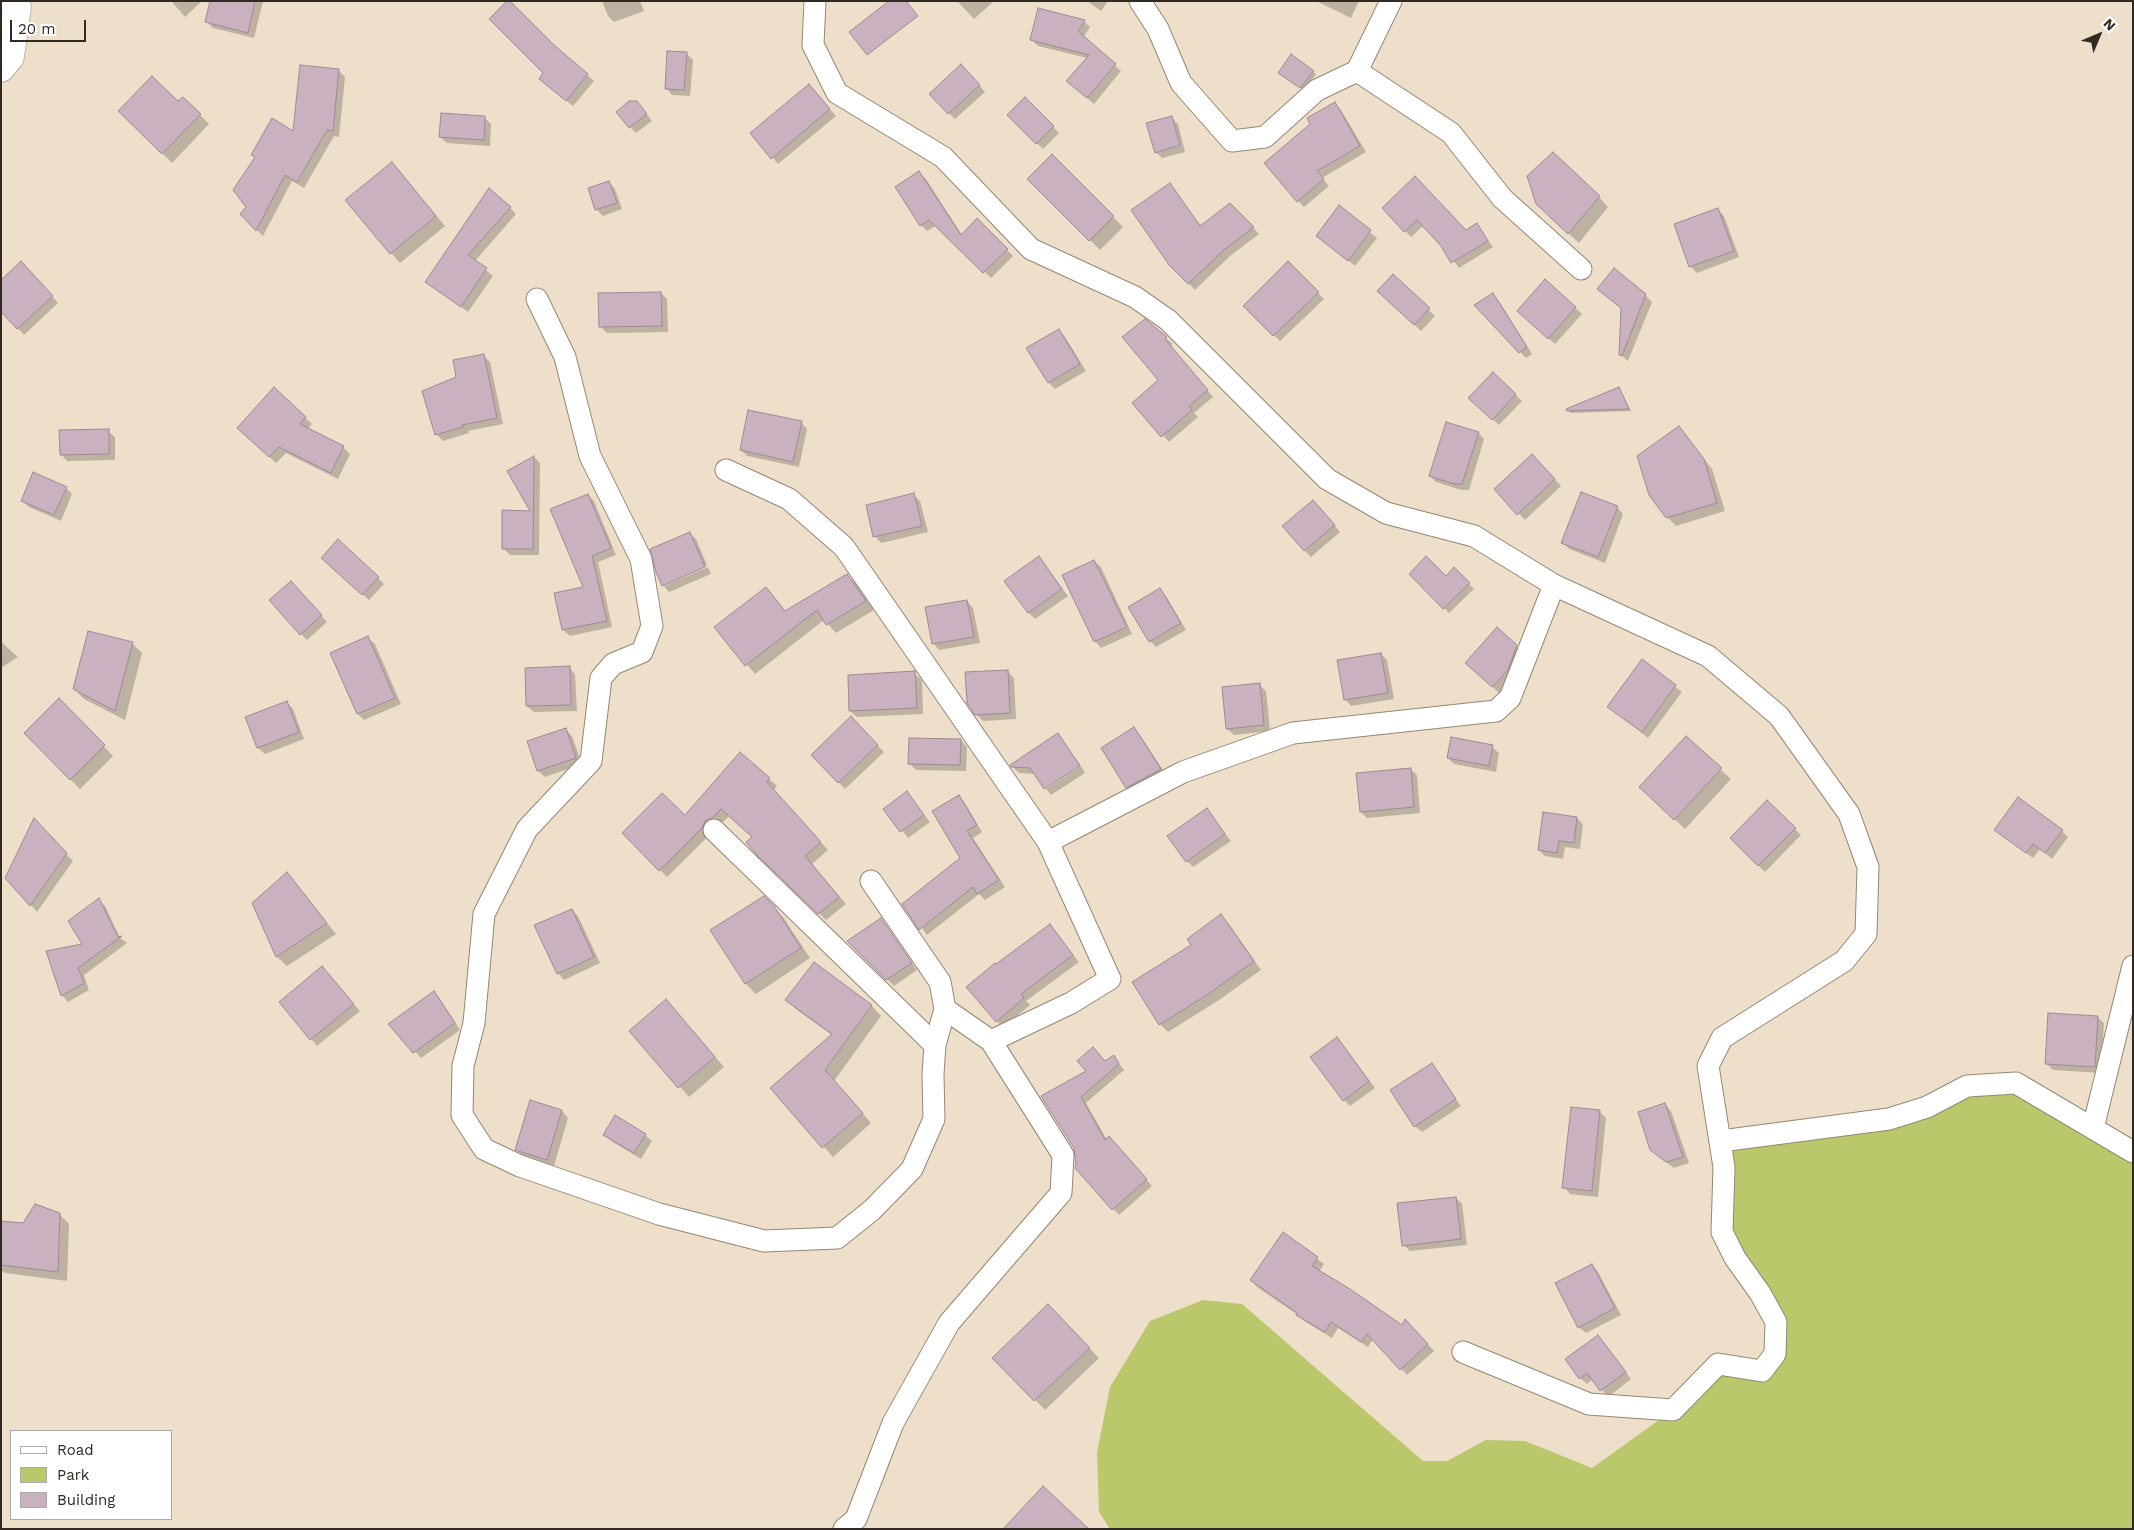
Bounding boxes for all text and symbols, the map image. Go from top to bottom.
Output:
scale bar [12,10,89,42]
north arrow [2074,10,2124,60]
text: N [2100,15,2119,34]
text: 20 m [18,20,56,38]
legend [10,1430,172,1520]
text: Road [57,1441,94,1459]
text: Park [57,1466,89,1484]
text: Building [57,1491,115,1509]

